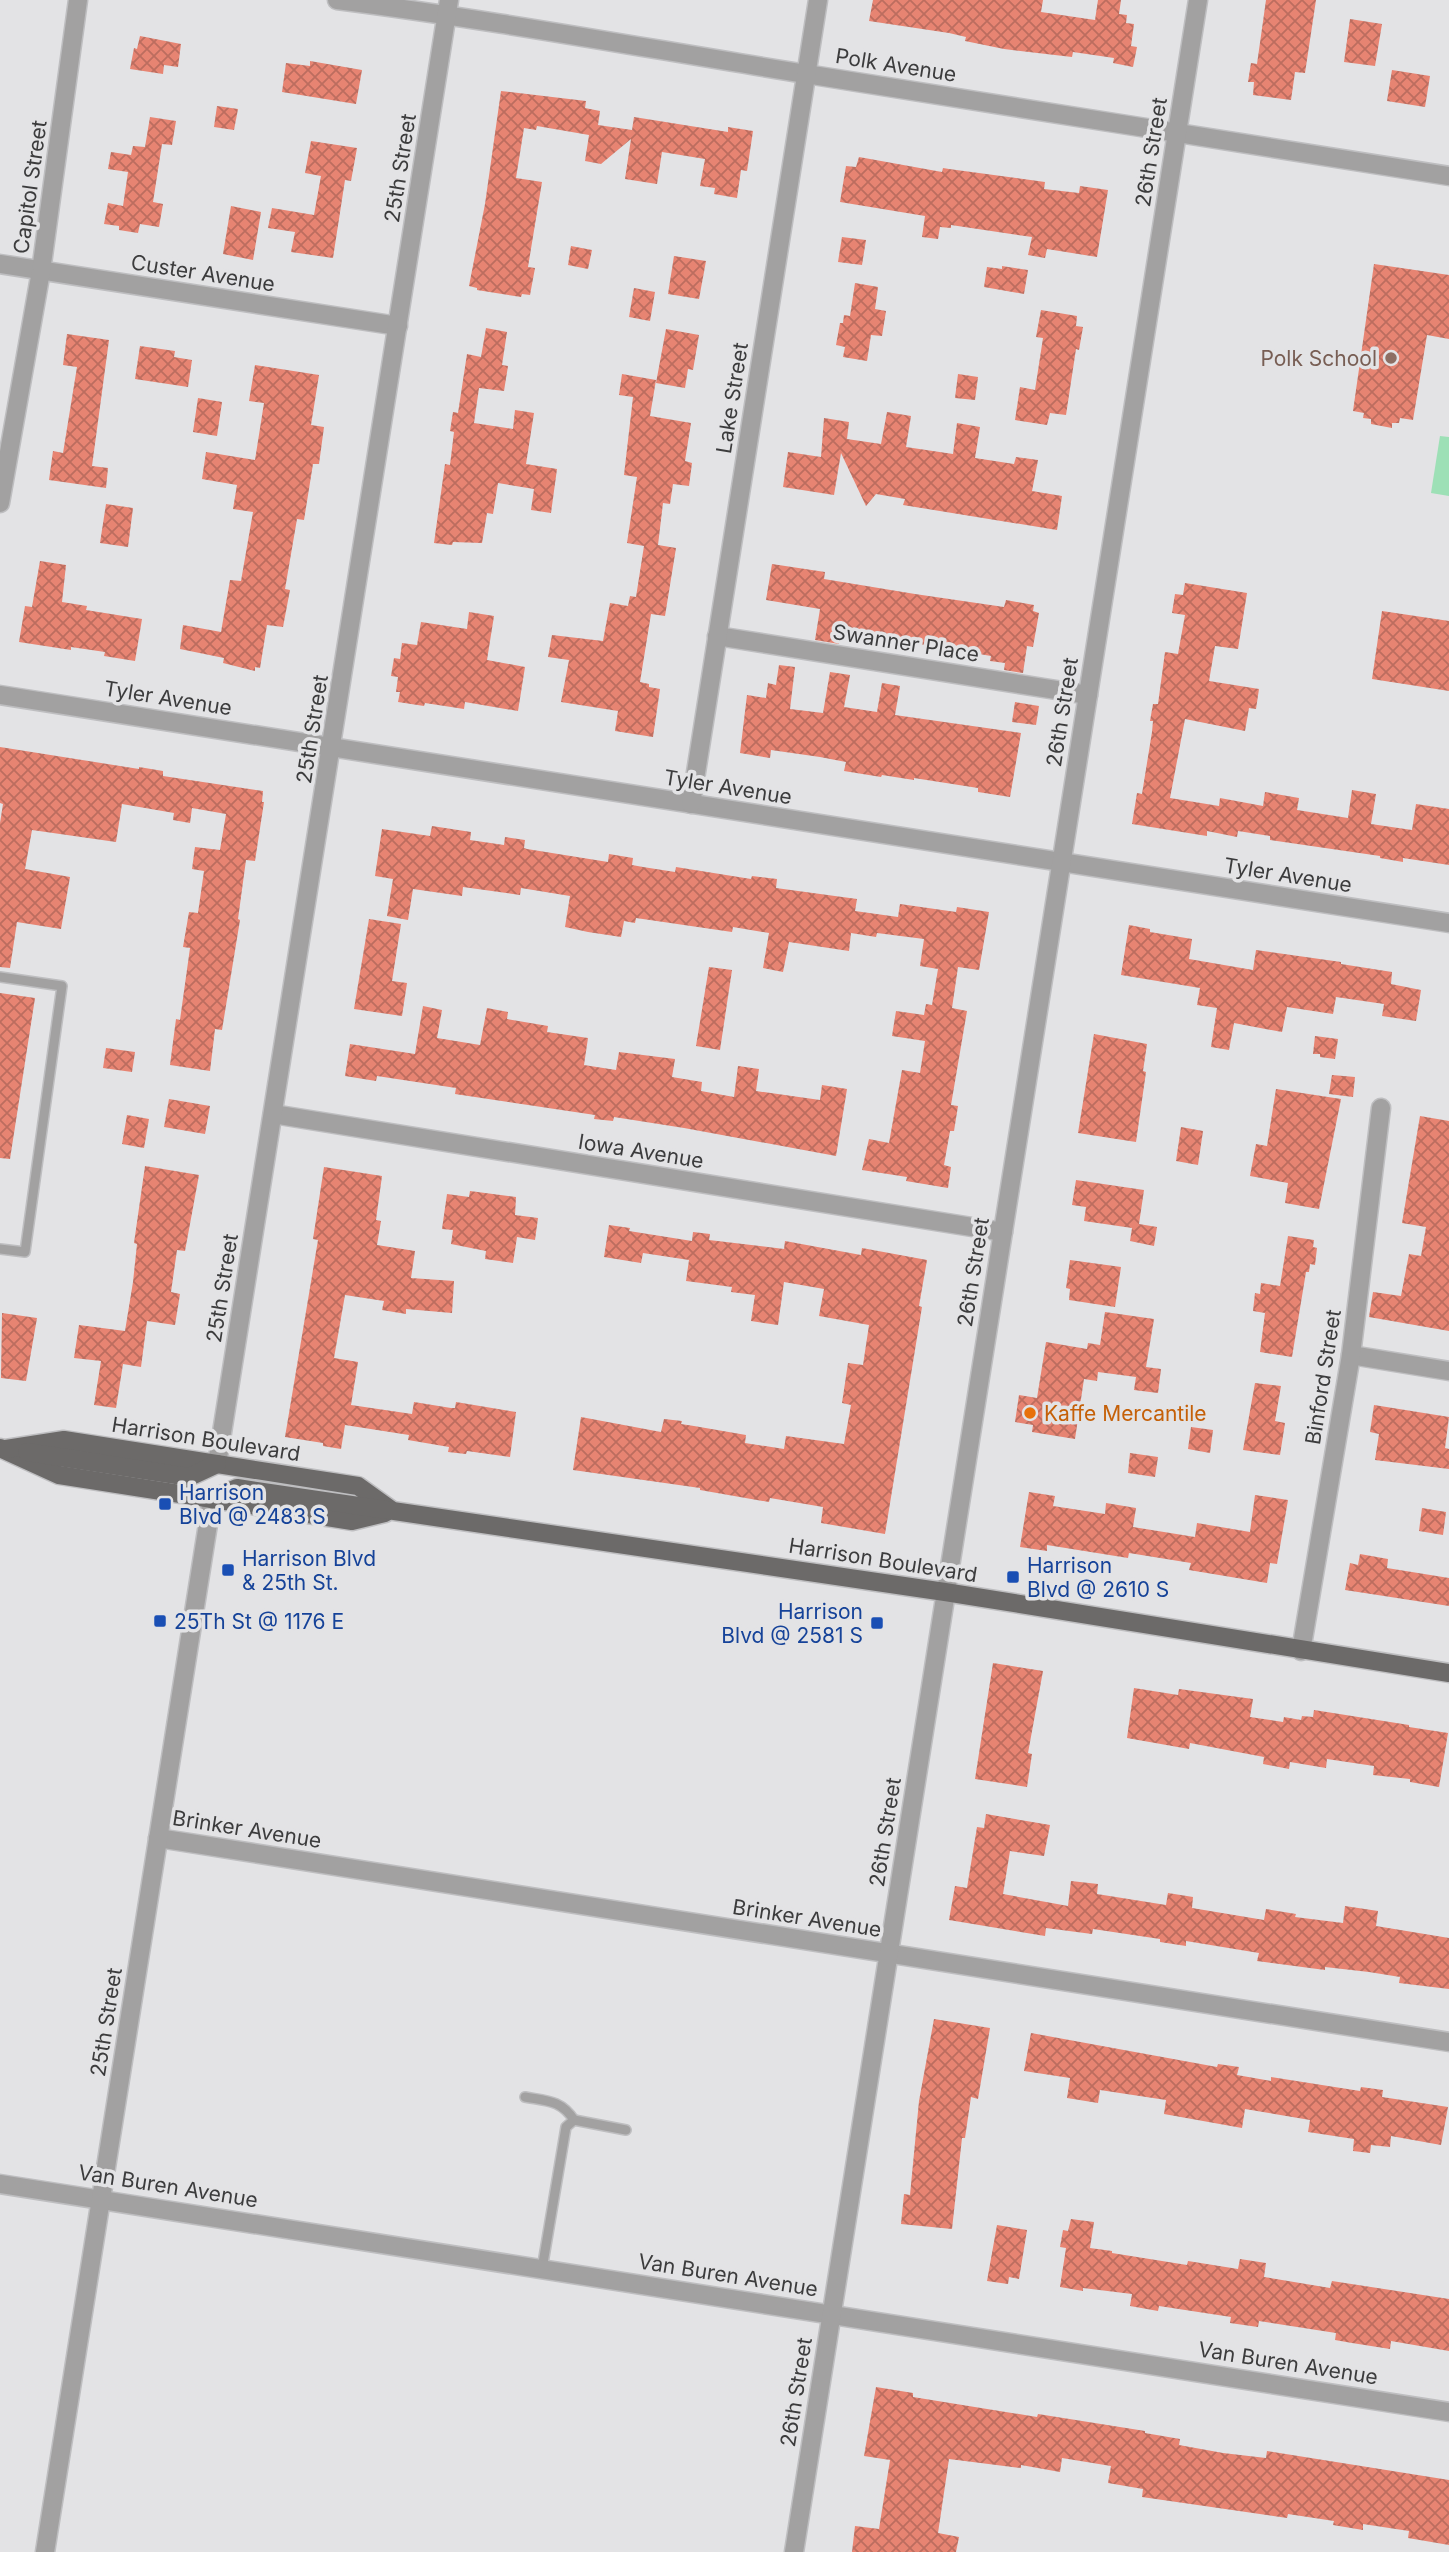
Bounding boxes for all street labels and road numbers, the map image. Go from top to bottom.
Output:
street label: Polk Avenue [834,43,958,87]
street label: 26th Street [1130,95,1172,208]
street label: 25th Street [379,112,421,224]
street label: Capitol Street [8,119,52,255]
street label: Custer Avenue [129,249,277,297]
street label: Lake Street [711,341,753,455]
street label: Swanner Place [831,619,981,667]
street label: 26th Street [1041,655,1083,768]
street label: 25th Street [291,673,333,785]
street label: Tyler Avenue [102,676,234,720]
street label: Tyler Avenue [662,765,794,809]
street label: Tyler Avenue [1222,853,1354,897]
street label: Iowa Avenue [577,1129,705,1173]
street label: 26th Street [952,1215,994,1328]
street label: 25th Street [201,1232,243,1344]
street label: Binford Street [1300,1307,1346,1446]
street label: Harrison Boulevard [110,1412,302,1466]
street label: Harrison Boulevard [787,1533,979,1587]
street label: 26th Street [864,1775,906,1888]
street label: Brinker Avenue [171,1805,323,1853]
street label: Brinker Avenue [731,1894,883,1942]
street label: 25th Street [85,1966,127,2078]
street label: Van Buren Avenue [76,2159,260,2213]
street label: Van Buren Avenue [636,2248,820,2302]
street label: 26th Street [775,2335,817,2448]
street label: Van Buren Avenue [1196,2336,1380,2390]

